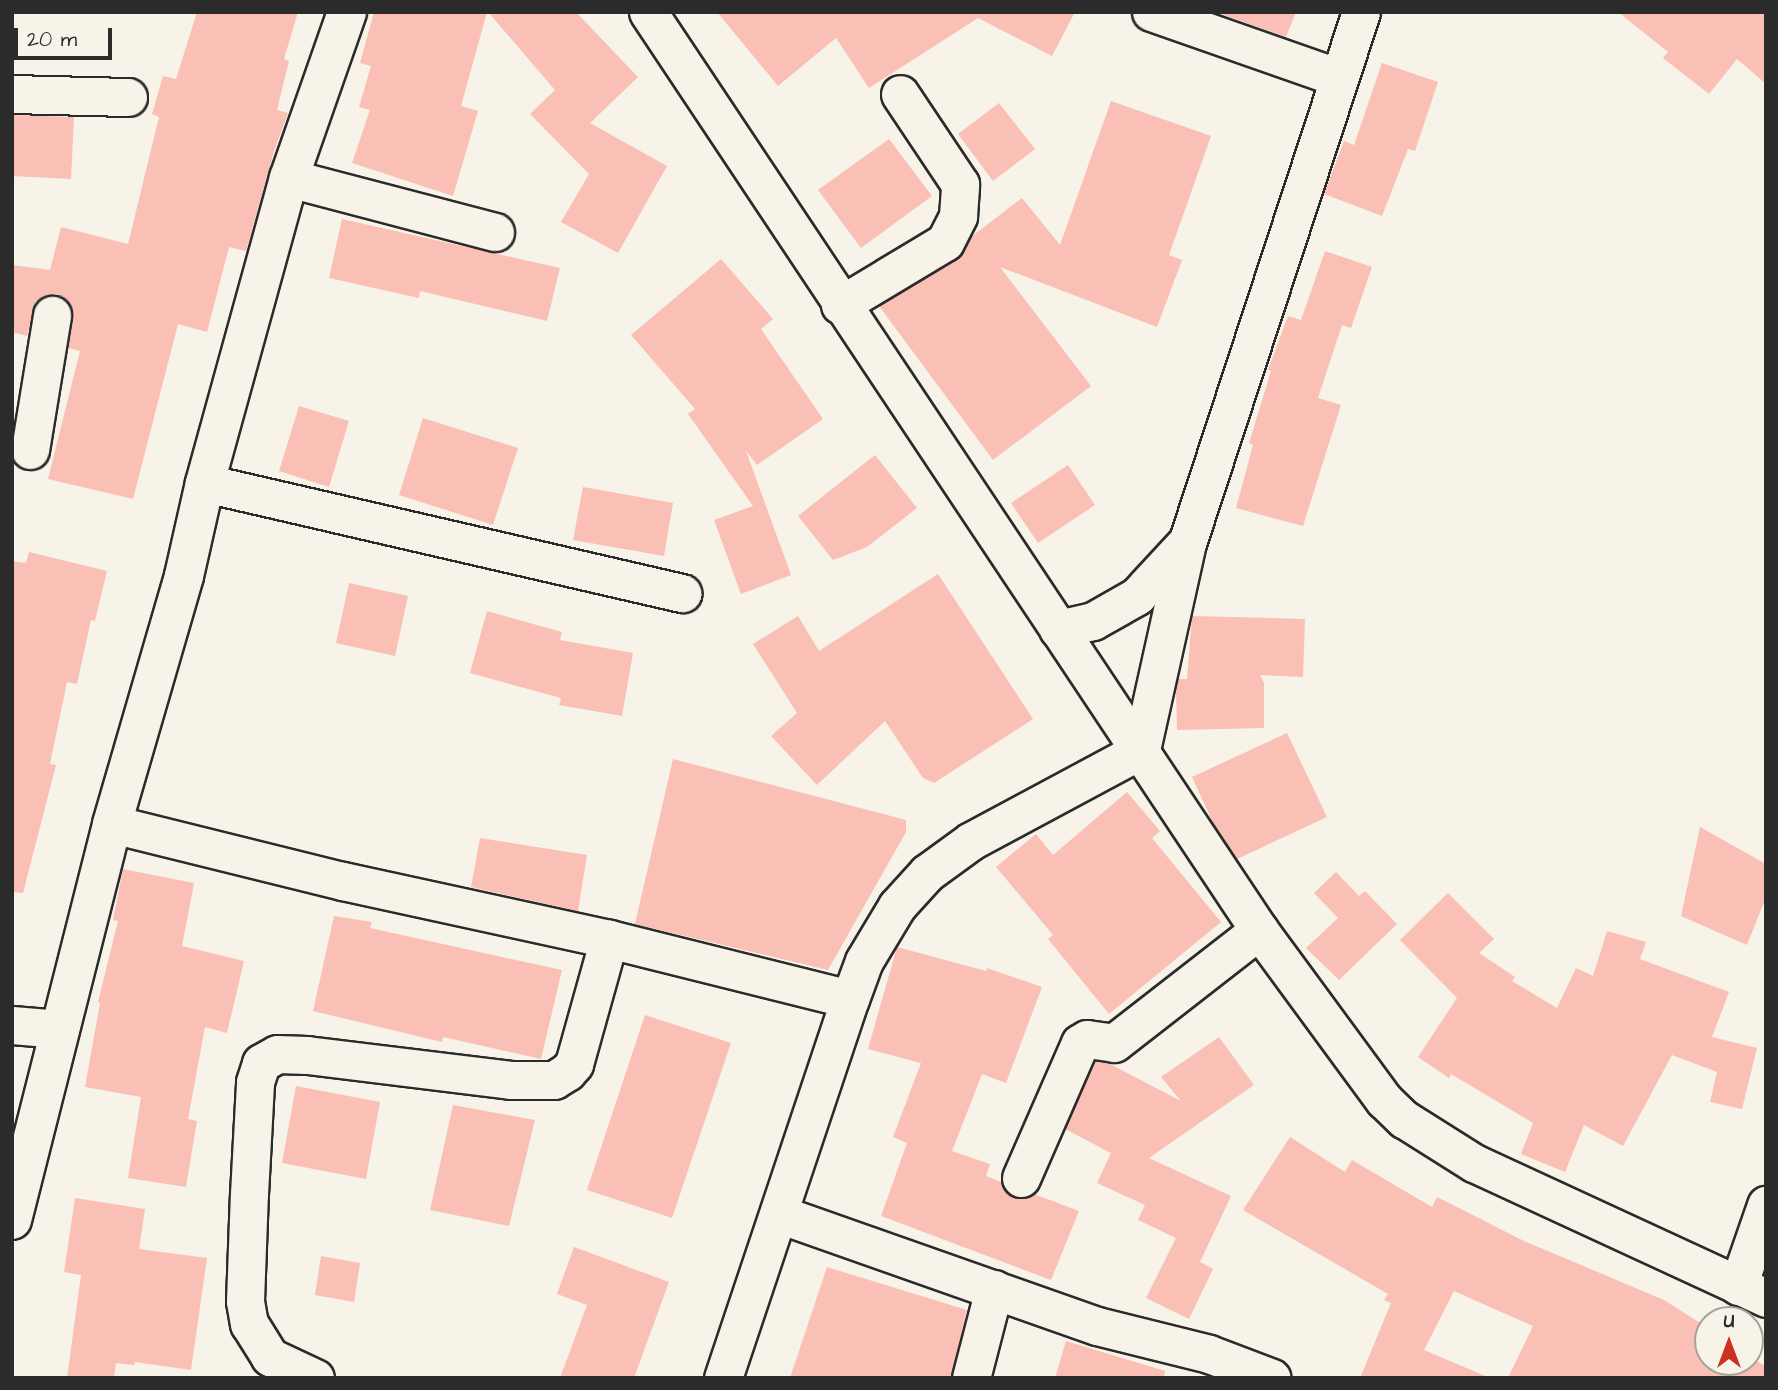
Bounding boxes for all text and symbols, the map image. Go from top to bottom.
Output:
scale bar [18,14,116,58]
text: 20 m [27,25,77,54]
north arrow [1694,1306,1764,1376]
text: U [1724,1308,1734,1335]

